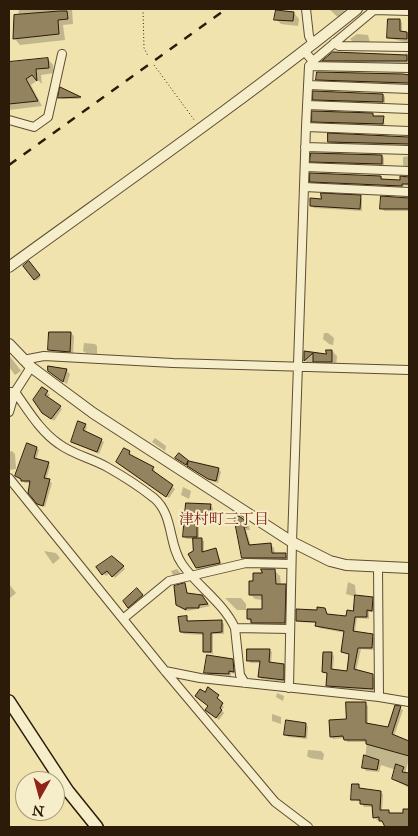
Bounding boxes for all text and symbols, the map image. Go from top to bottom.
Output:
district label: 津村町三丁目 [179,511,269,529]
north arrow [15,771,65,821]
text: N [31,801,45,820]

